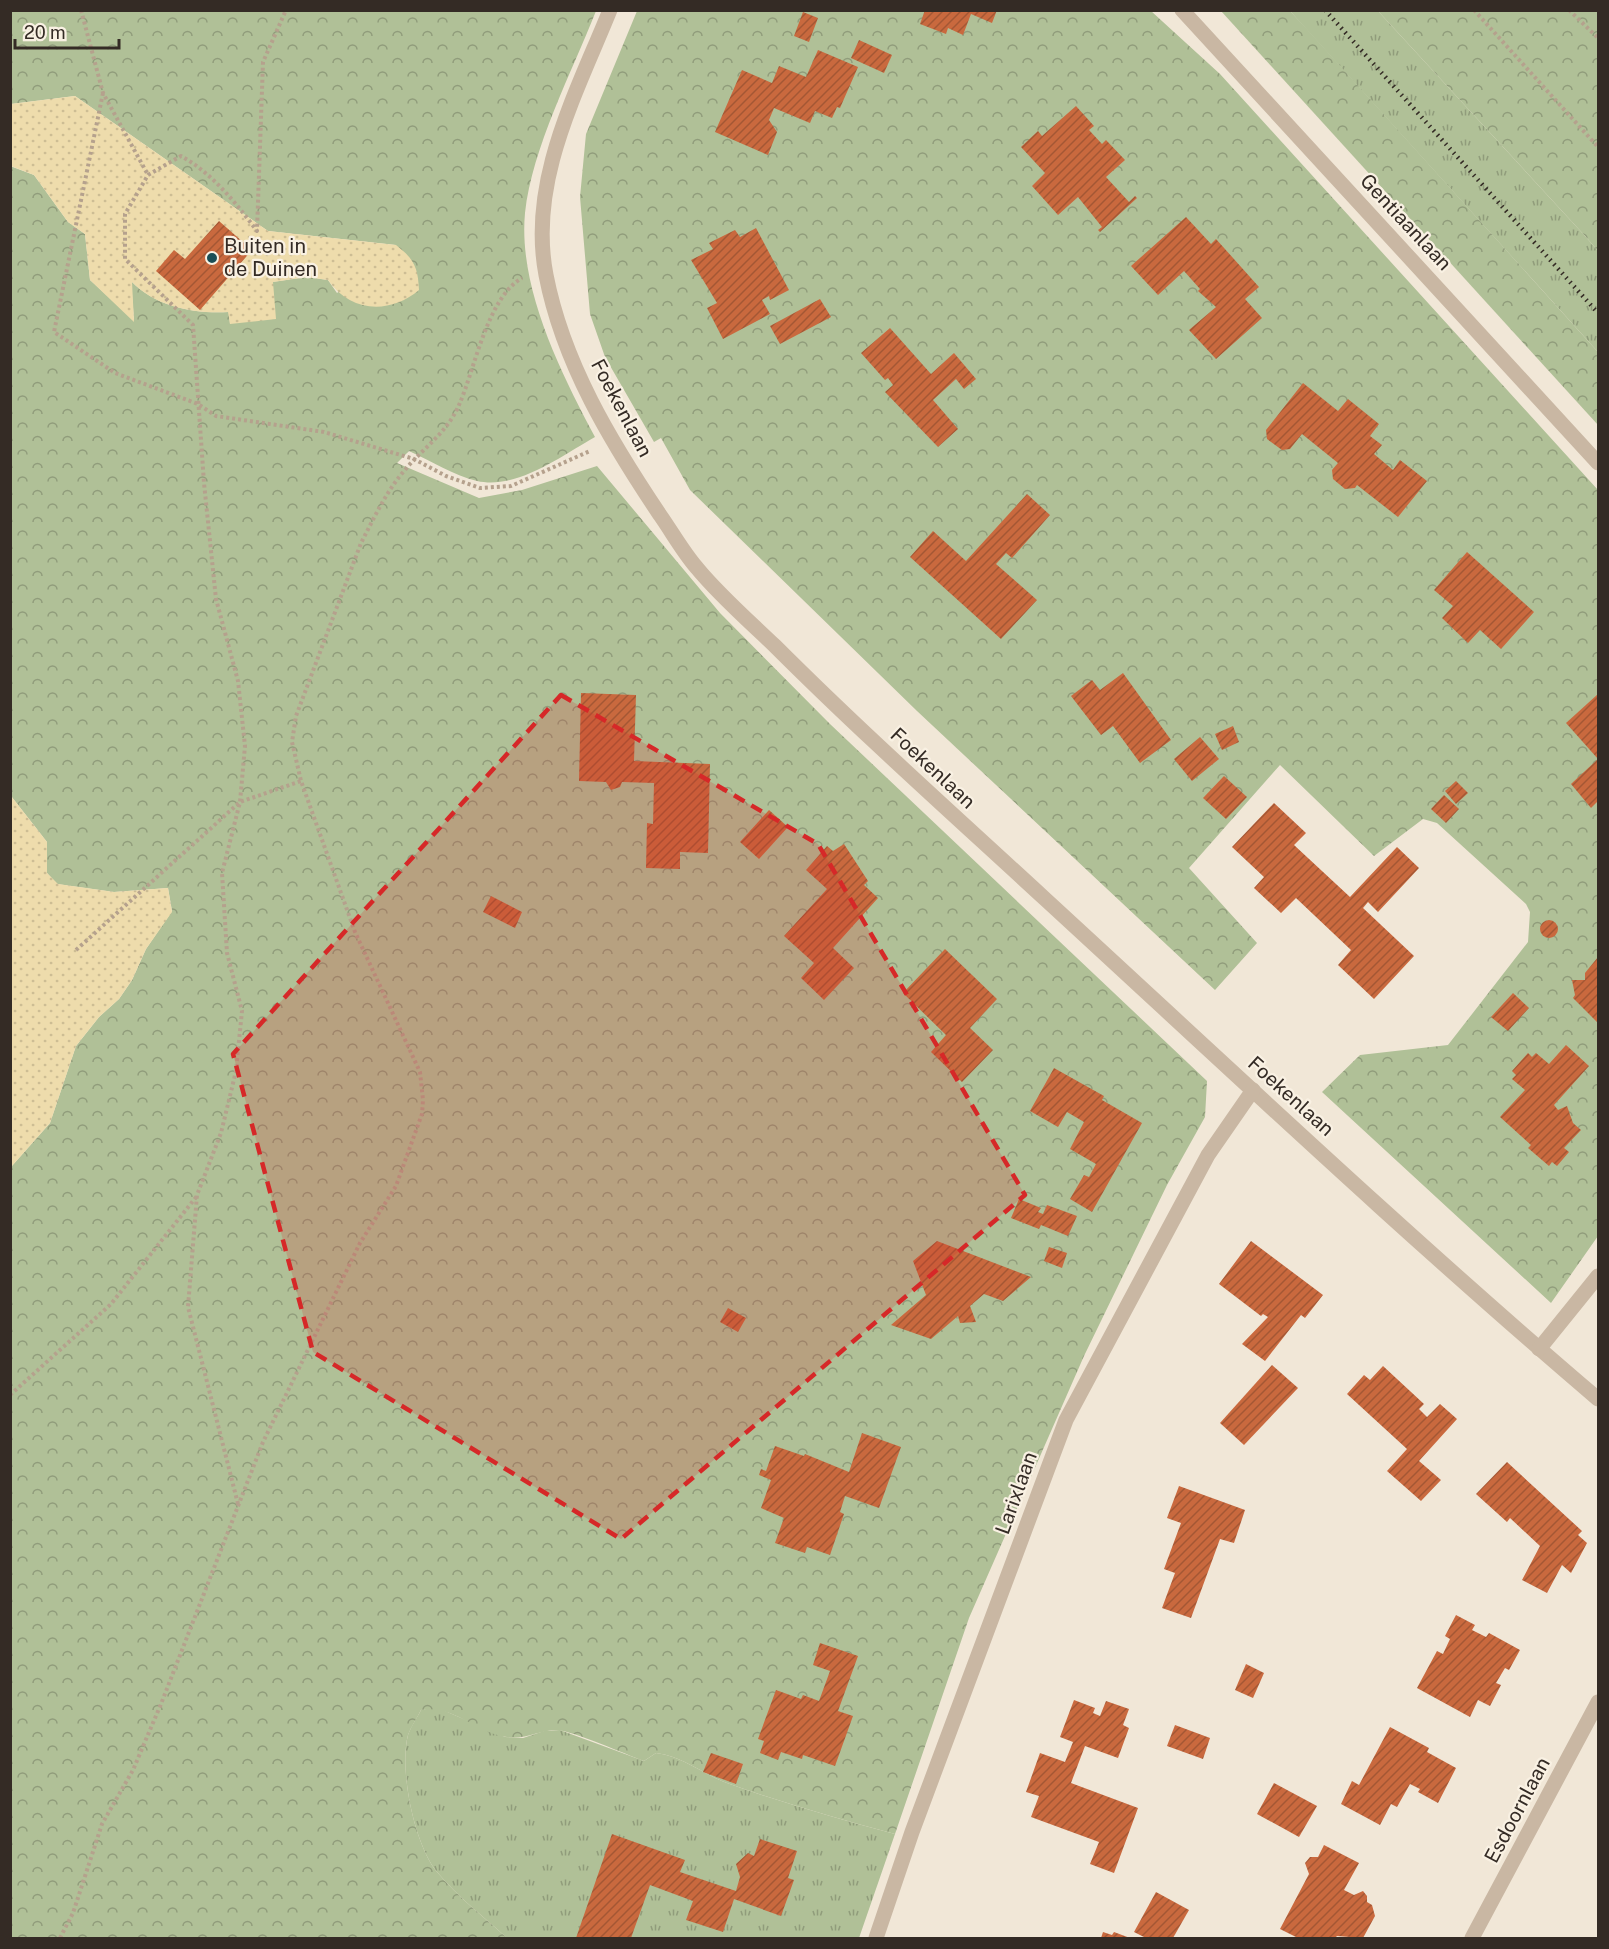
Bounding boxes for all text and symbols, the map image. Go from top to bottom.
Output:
scale bar [15,12,118,50]
text: 20 m [24,22,66,43]
street label: Gentiaanlaan [1355,169,1457,275]
place label: Buiten in de Duinen [224,234,317,281]
marker: Buiten in de Duinen [205,251,219,265]
street label: Foekenlaan [586,355,658,461]
street label: Foekenlaan [886,723,980,813]
street label: Foekenlaan [1243,1051,1339,1141]
street label: Larixlaan [990,1449,1042,1537]
street label: Esdoornlaan [1479,1753,1555,1867]

